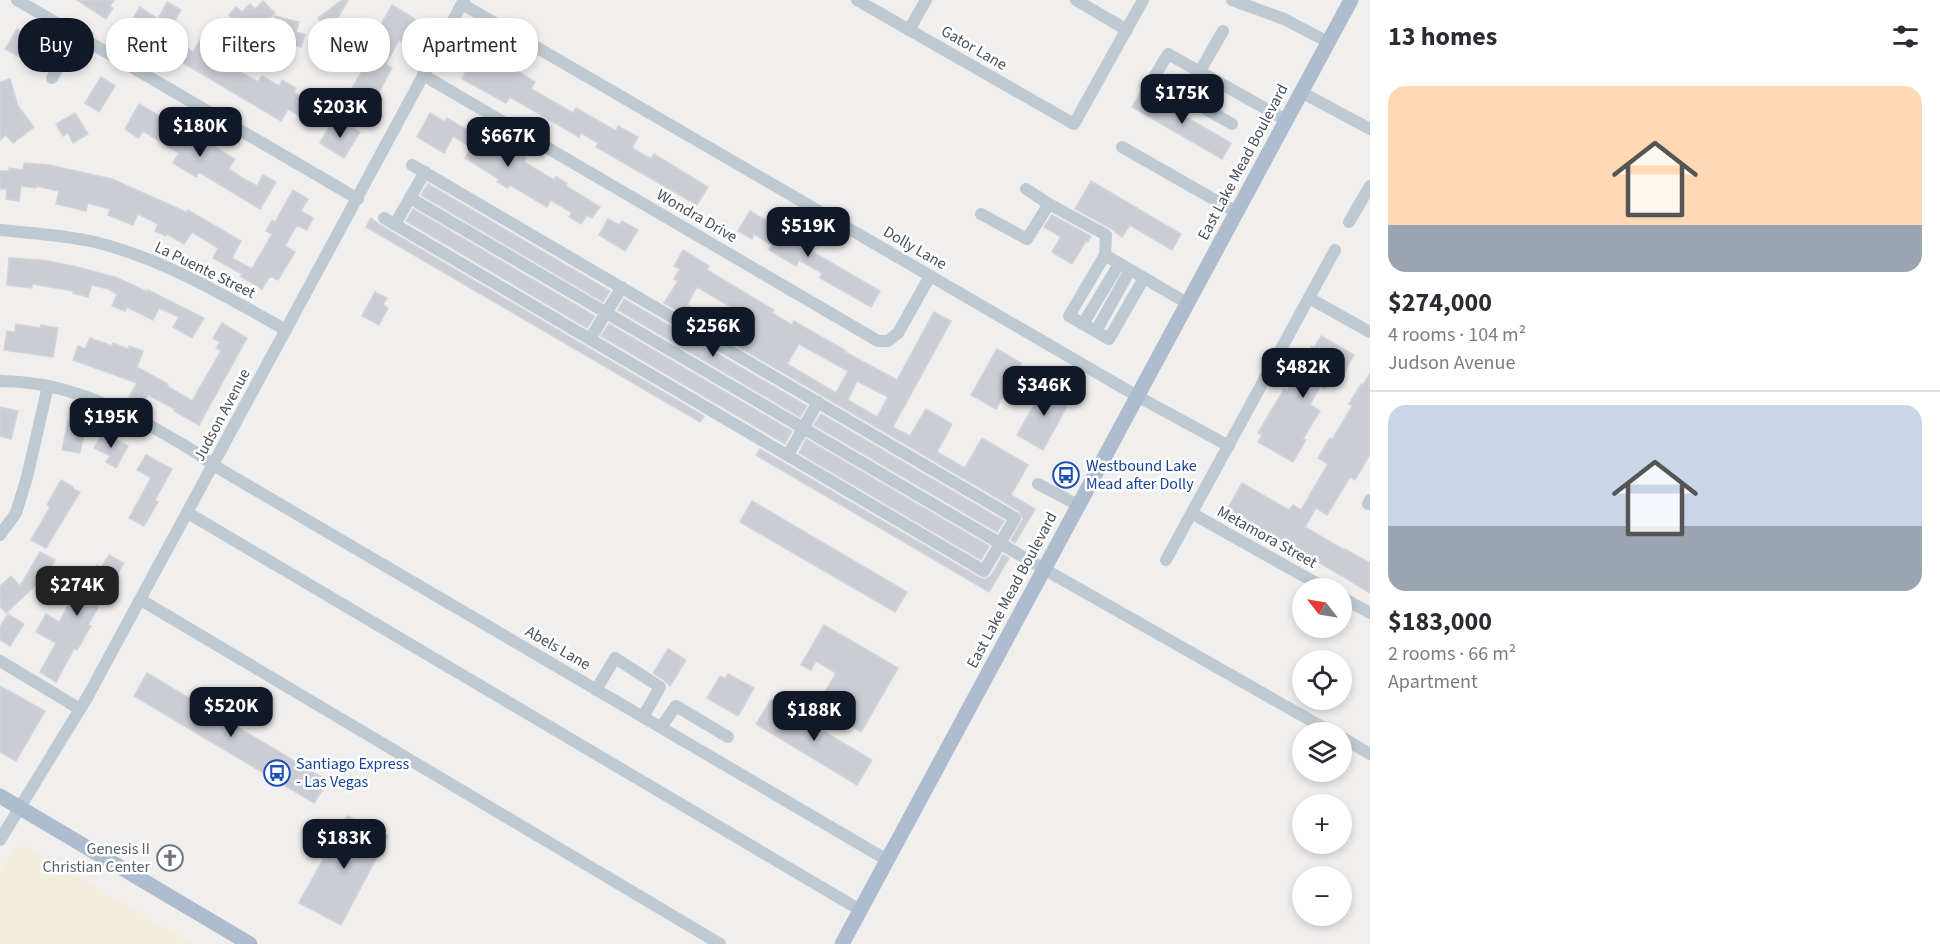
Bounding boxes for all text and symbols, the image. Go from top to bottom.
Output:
chip: Buy [18,18,94,72]
chip: Rent [106,18,188,72]
chip: Filters [200,18,296,72]
chip: New [308,18,390,72]
chip: Apartment [402,18,538,72]
text: 13 homes [1388,18,1497,55]
street label: Gator Lane [937,20,1011,76]
icon: filters [1889,20,1922,53]
pin: $175K [1140,74,1224,125]
text: $175K [1155,79,1209,107]
street label: East Lake Mead Boulevard [1192,80,1294,244]
pin: $203K [298,88,382,139]
text: $203K [313,93,367,121]
pin: $180K [158,107,242,158]
text: $180K [173,112,227,140]
pin: $667K [466,117,550,168]
text: $667K [481,122,535,150]
icon: home [1601,125,1709,233]
street label: Wondra Drive [653,184,742,248]
pin: $519K [766,207,850,258]
text: $519K [781,212,835,240]
street label: Dolly Lane [879,221,951,275]
street label: La Puente Street [151,236,260,304]
text: $274,000 [1388,284,1492,321]
pin: $256K [671,307,755,358]
text: $256K [686,312,740,340]
text: 4 rooms · 104 m² [1388,321,1526,349]
pin: $482K [1261,348,1345,399]
text: Judson Avenue [1388,349,1515,377]
text: $482K [1276,353,1330,381]
street label: Judson Avenue [188,365,256,465]
pin: $346K [1002,366,1086,417]
text: $346K [1017,371,1071,399]
pin: $195K [69,398,153,449]
text: $195K [84,403,138,431]
icon: home [1601,444,1709,552]
place label: Westbound Lake Mead after Dolly [1086,455,1197,495]
bus stop icon: Westbound Lake Mead after Dolly [1051,460,1081,490]
street label: Metamora Street [1213,500,1321,574]
street label: East Lake Mead Boulevard [961,508,1063,672]
pin: $274K [35,566,119,617]
text: $274K [50,571,104,599]
north arrow [1292,578,1352,638]
map controls [1292,578,1352,926]
text: $183,000 [1388,603,1492,640]
street label: Abels Lane [521,620,595,676]
text: 2 rooms · 66 m² [1388,640,1516,668]
button: locate [1292,650,1352,710]
text: Apartment [1388,668,1478,696]
pin: $520K [189,687,273,738]
pin: $188K [772,691,856,742]
text: $520K [204,692,258,720]
text: $188K [787,696,841,724]
button: layers [1292,722,1352,782]
place label: Santiago Express - Las Vegas [296,753,409,793]
bus stop icon: Santiago Express - Las Vegas [262,758,292,788]
button: + [1292,794,1352,854]
pin: $183K [302,819,386,870]
text: $183K [317,824,371,852]
place label: Genesis II Christian Center [42,838,150,878]
church icon: Genesis II Christian Center [155,843,185,873]
button: − [1292,866,1352,926]

